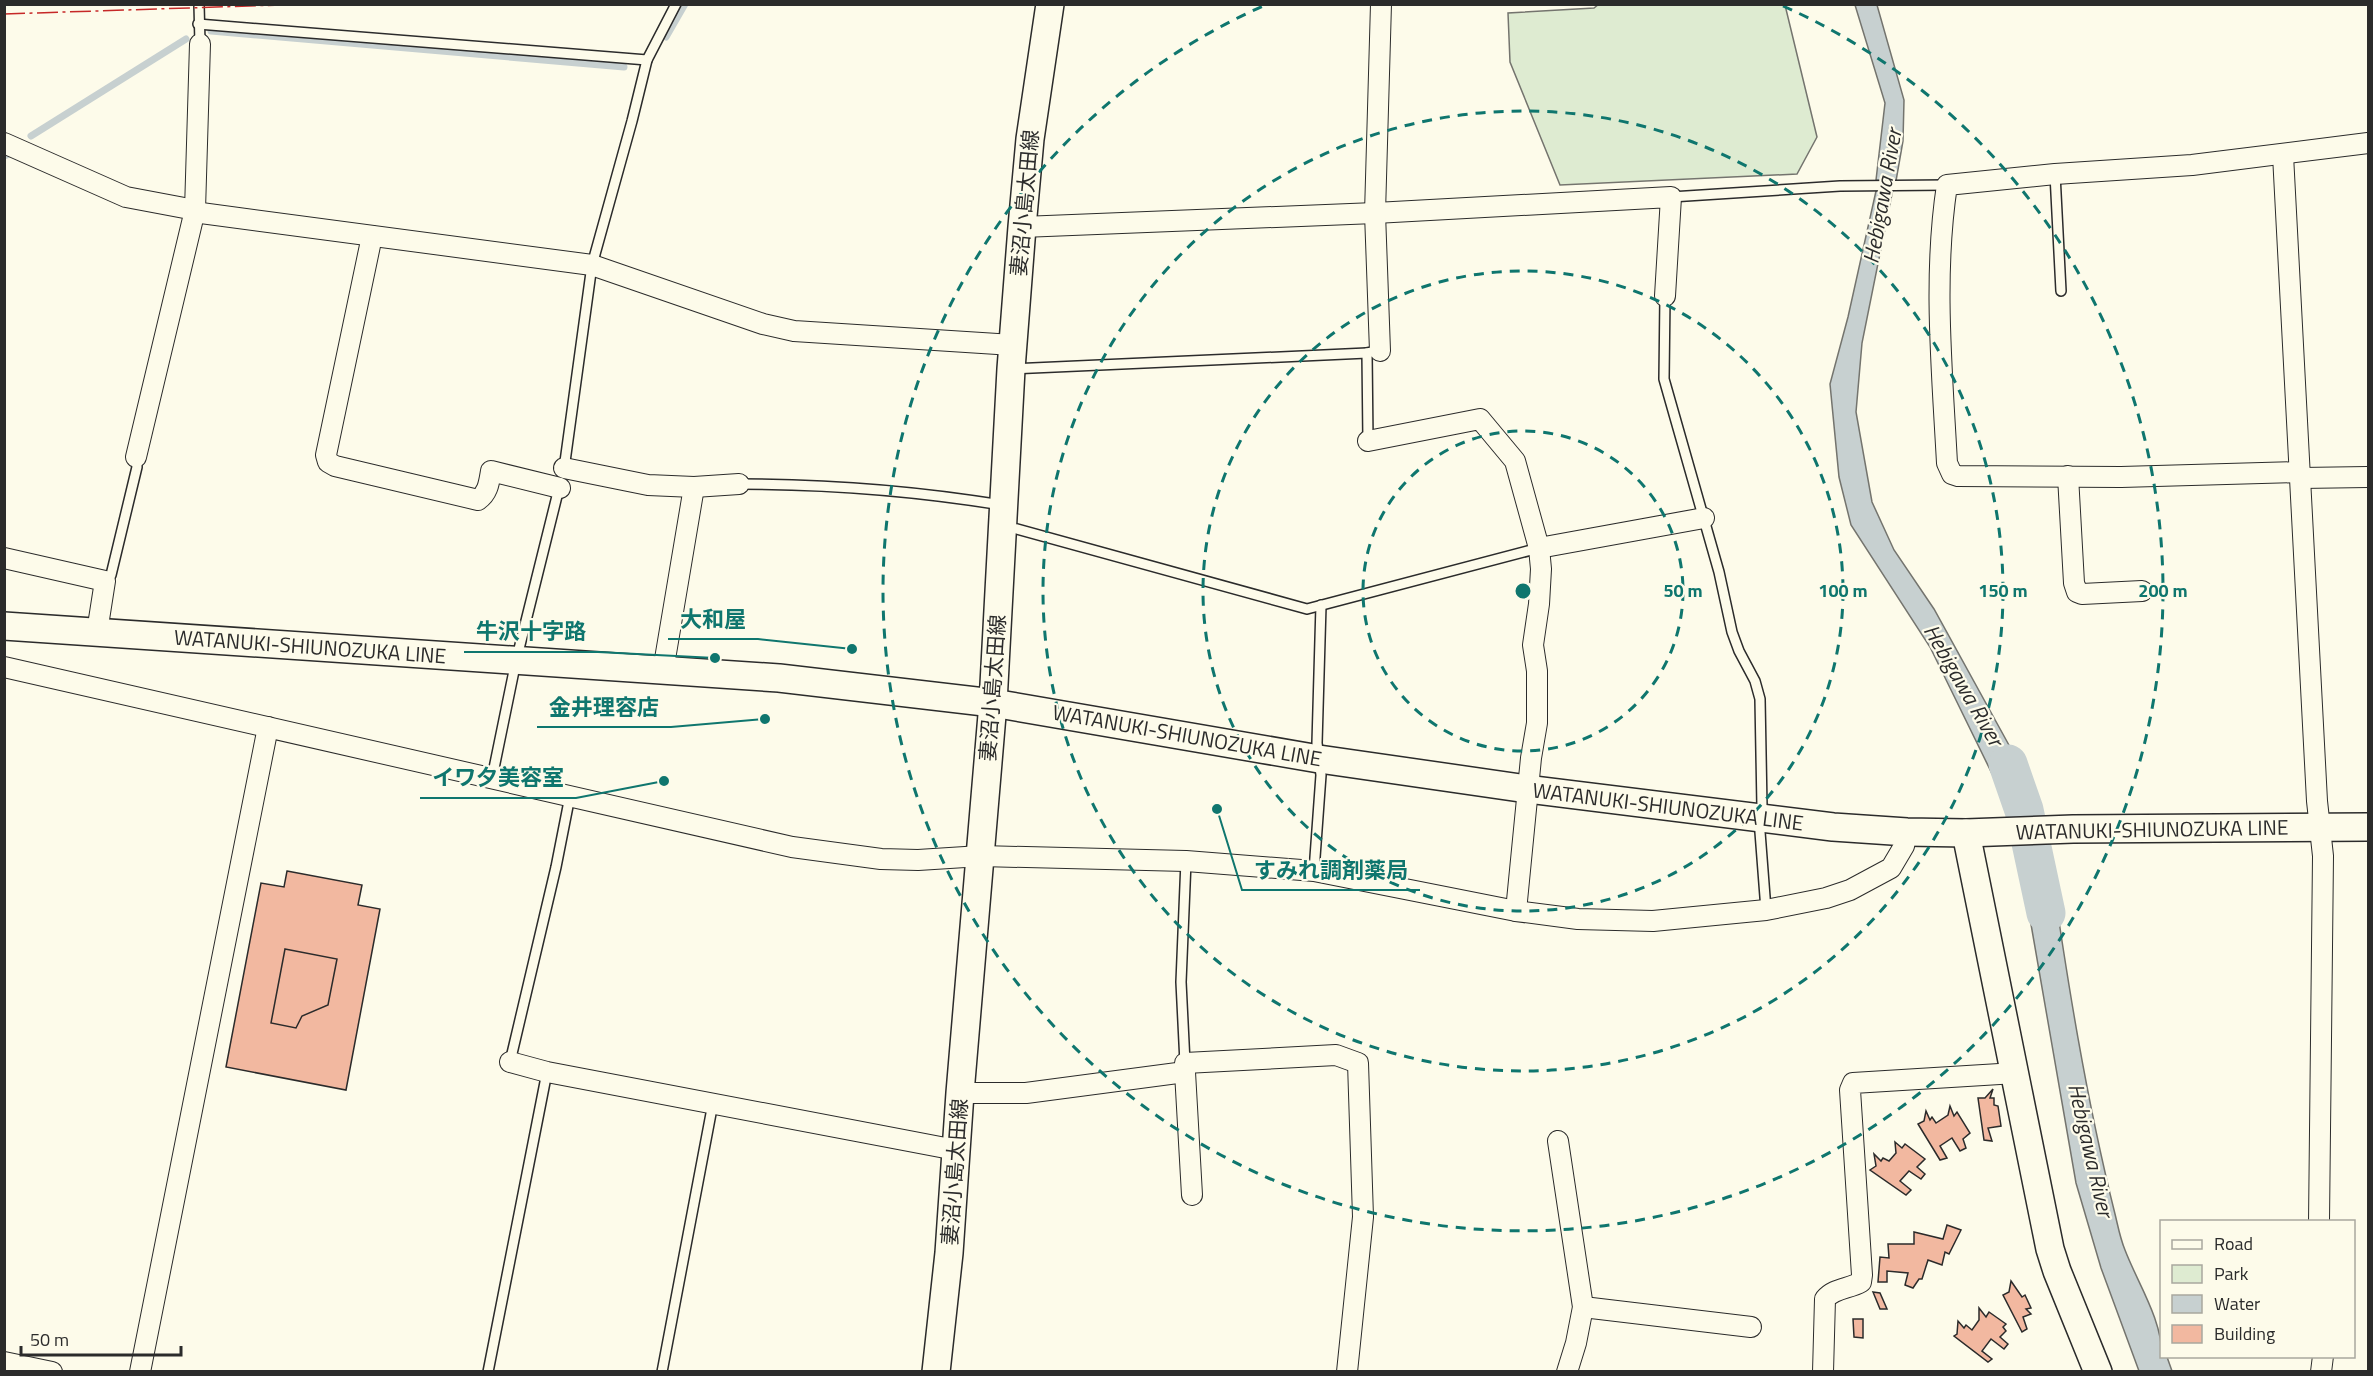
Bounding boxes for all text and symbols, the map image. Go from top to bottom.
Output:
water label: Hebigawa River [1853,123,1911,266]
street label: 妻沼小島太田線 [1002,128,1046,278]
text: 50 m [1663,577,1703,604]
text: 100 m [1818,577,1868,604]
text: 150 m [1978,577,2028,604]
text: 200 m [2138,577,2188,604]
centre of rings [1513,581,1533,601]
callout: 大和屋 [668,599,758,639]
text: 大和屋 [680,602,746,636]
callout: 牛沢十字路 [464,612,598,652]
street label: 妻沼小島太田線 [971,613,1013,762]
text: 牛沢十字路 [476,614,586,648]
water label: Hebigawa River [1915,618,2014,755]
street label: WATANUKI-SHIUNOZUKA LINE [173,621,447,671]
callout: 金井理容店 [537,687,671,727]
text: 金井理容店 [549,690,659,724]
street label: WATANUKI-SHIUNOZUKA LINE [1050,696,1324,774]
callout: イワ夕美容室 [420,758,576,798]
text: イワ夕美容室 [432,760,564,794]
street label: WATANUKI-SHIUNOZUKA LINE [1531,774,1805,839]
street label: WATANUKI-SHIUNOZUKA LINE [2015,811,2289,847]
callout: すみれ調剤薬局 [1242,850,1420,890]
text: すみれ調剤薬局 [1254,853,1408,887]
water label: Hebigawa River [2059,1080,2124,1223]
street label: 妻沼小島太田線 [933,1097,975,1246]
legend [2160,1220,2355,1358]
text: Road [2214,1230,2253,1257]
text: Park [2214,1260,2249,1287]
text: Water [2214,1290,2260,1317]
scale bar [21,1319,182,1357]
text: Building [2214,1320,2275,1347]
text: 50 m [30,1326,69,1353]

